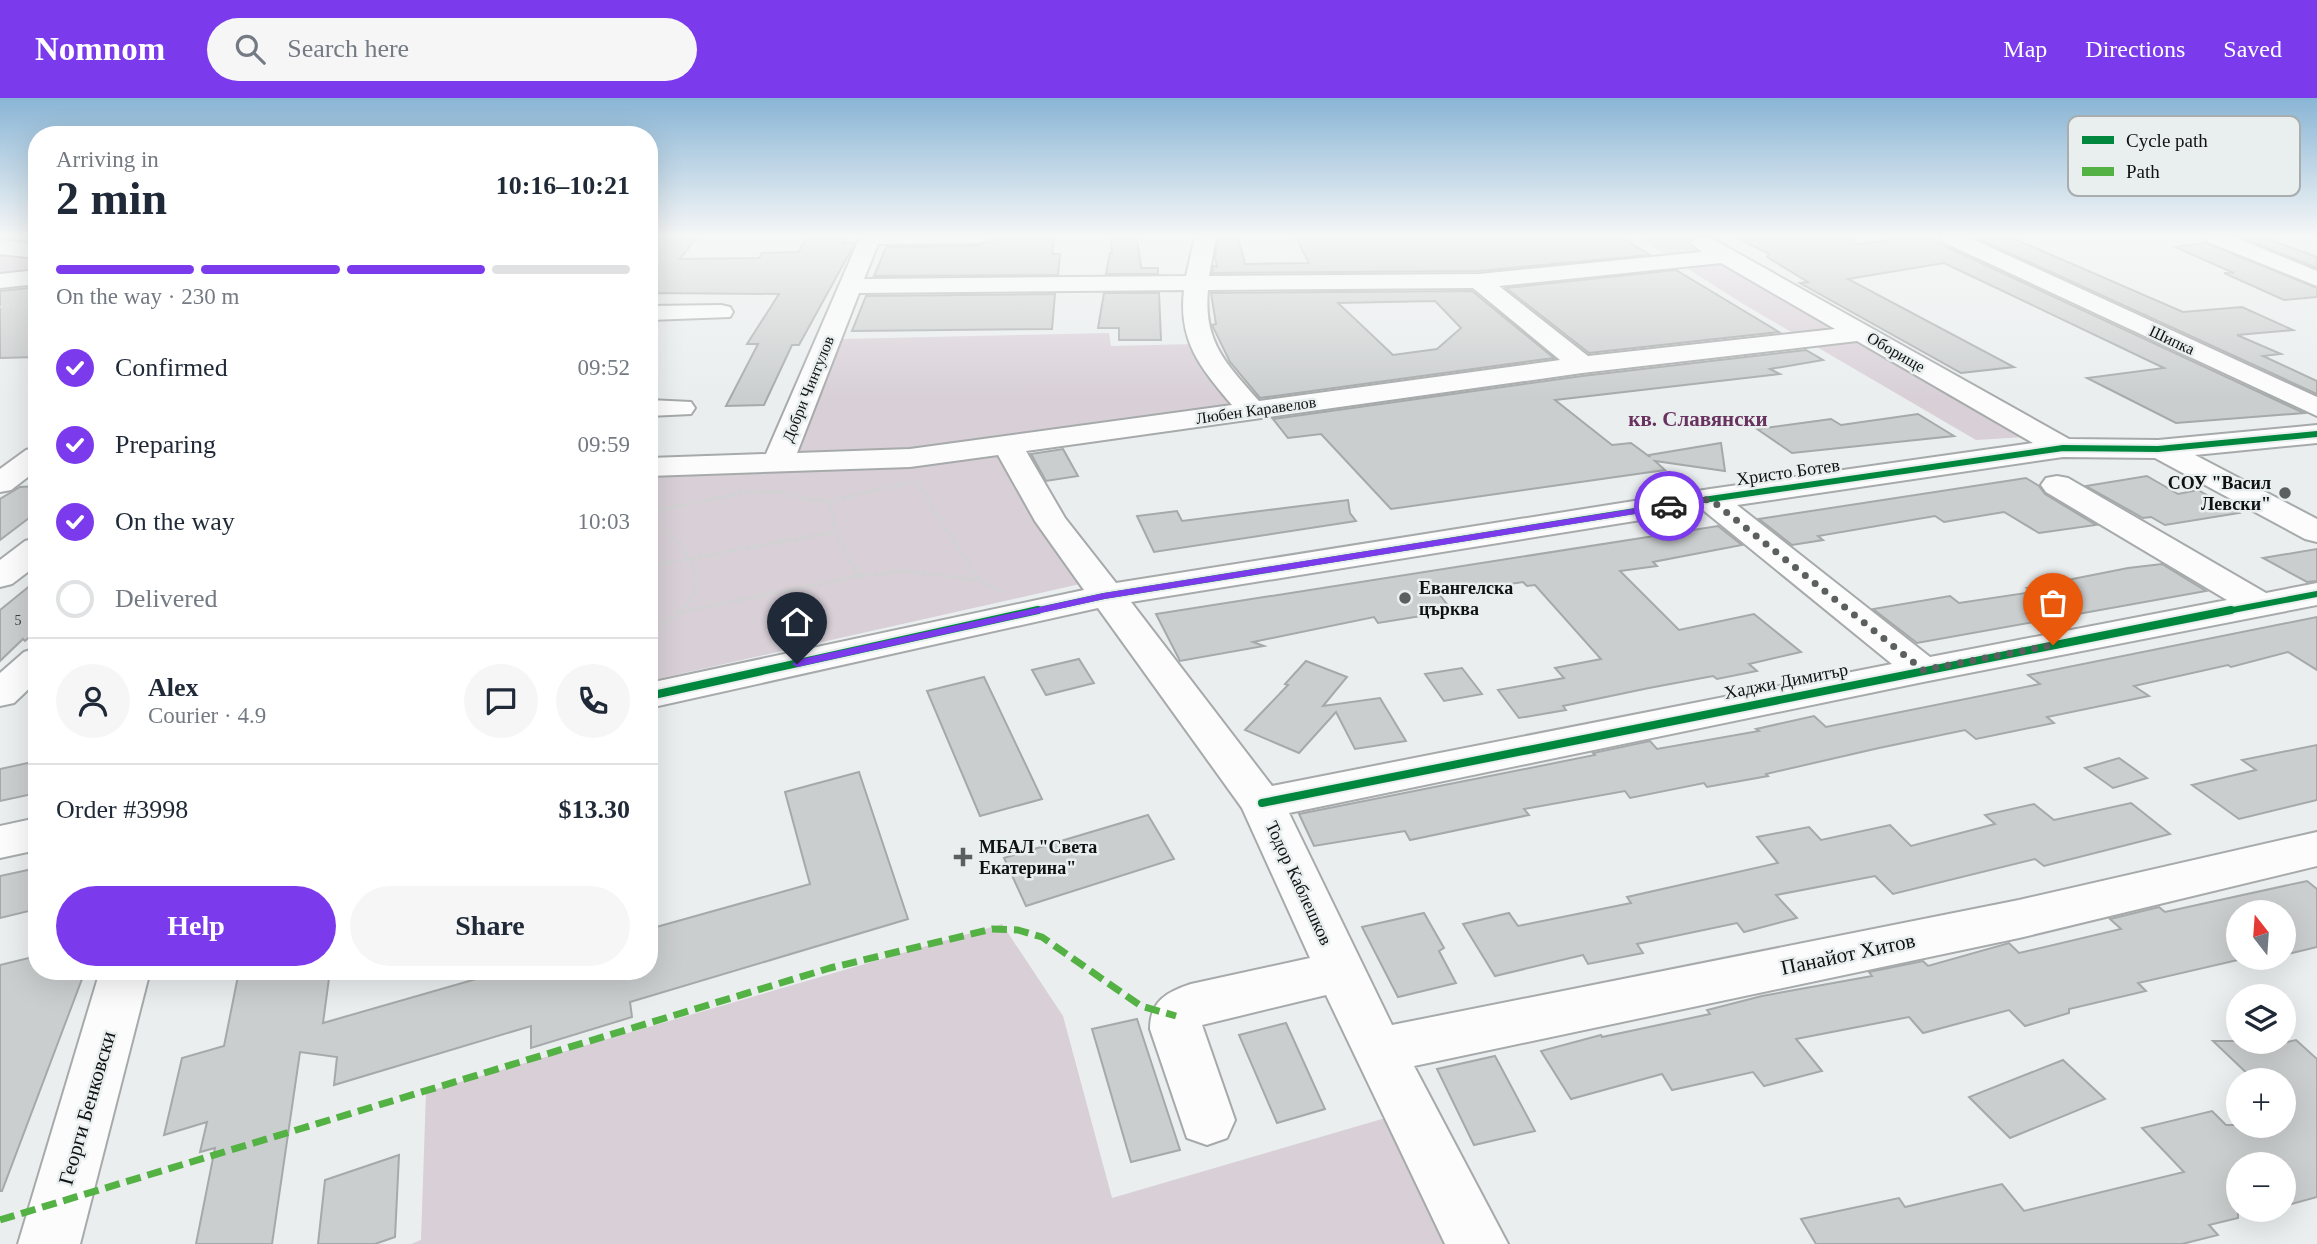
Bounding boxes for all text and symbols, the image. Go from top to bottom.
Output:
search box [207,18,697,81]
icon: search [231,30,269,68]
text: Nomnom [35,31,165,67]
text: Search here [287,34,409,63]
text: Map [2003,36,2047,62]
text: Directions [2085,36,2185,62]
text: Saved [2223,36,2282,62]
legend [2068,116,2300,196]
text: Cycle path [2126,130,2208,151]
text: Arriving in [56,147,159,172]
text: Path [2126,161,2160,182]
text: 10:16–10:21 [496,171,630,200]
text: 2 min [56,173,167,224]
text: On the way · 230 m [56,284,239,309]
street label: Шипка [2147,322,2197,358]
street label: Оборище [1864,329,1928,376]
street label: Добри Чинтулов [779,333,838,445]
icon: check [56,349,94,387]
text: Confirmed [115,353,228,382]
text: 09:52 [578,355,630,380]
street label: Любен Каравелов [1195,393,1318,428]
district label: кв. Славянски [1628,407,1768,431]
icon: check [56,426,94,464]
text: Preparing [115,430,216,459]
text: 09:59 [578,432,630,457]
street label: Христо Ботев [1735,455,1841,489]
courier [1634,471,1704,541]
place label: СОУ "Васил Левски" [2168,473,2271,514]
marker: СОУ "Васил Левски" [2277,485,2293,501]
icon: car [1650,487,1688,525]
icon: check [56,503,94,541]
text: On the way [115,507,235,536]
text: 10:03 [578,509,630,534]
pin [2023,573,2083,645]
place label: Евангелска църква [1419,578,1513,619]
text: Delivered [115,584,218,613]
icon: bag [2034,584,2072,622]
marker: Евангелска църква [1397,590,1413,606]
pin [767,592,827,664]
icon: home [778,603,816,641]
house number: 5 [15,613,22,628]
street label: Хаджи Димитър [1722,659,1850,703]
button: person [56,664,130,738]
button: chat [464,664,538,738]
button: phone [556,664,630,738]
text: Alex [148,673,199,702]
text: Courier · 4.9 [148,703,266,728]
text: Order #3998 [56,795,188,824]
text: $13.30 [559,795,630,824]
street label: Тодор Каблешков [1262,818,1336,948]
place label: МБАЛ "Света Екатерина" [979,837,1097,878]
marker: МБАЛ "Света Екатерина" [953,847,973,867]
button: Help [56,886,336,966]
button: Share [350,886,630,966]
north arrow [2226,900,2296,970]
map controls [2226,900,2296,1222]
street label: Панайот Хитов [1779,928,1917,980]
button: layers [2226,984,2296,1054]
street label: Георги Бенковски [54,1028,120,1188]
button: + [2226,1068,2296,1138]
button: − [2226,1152,2296,1222]

